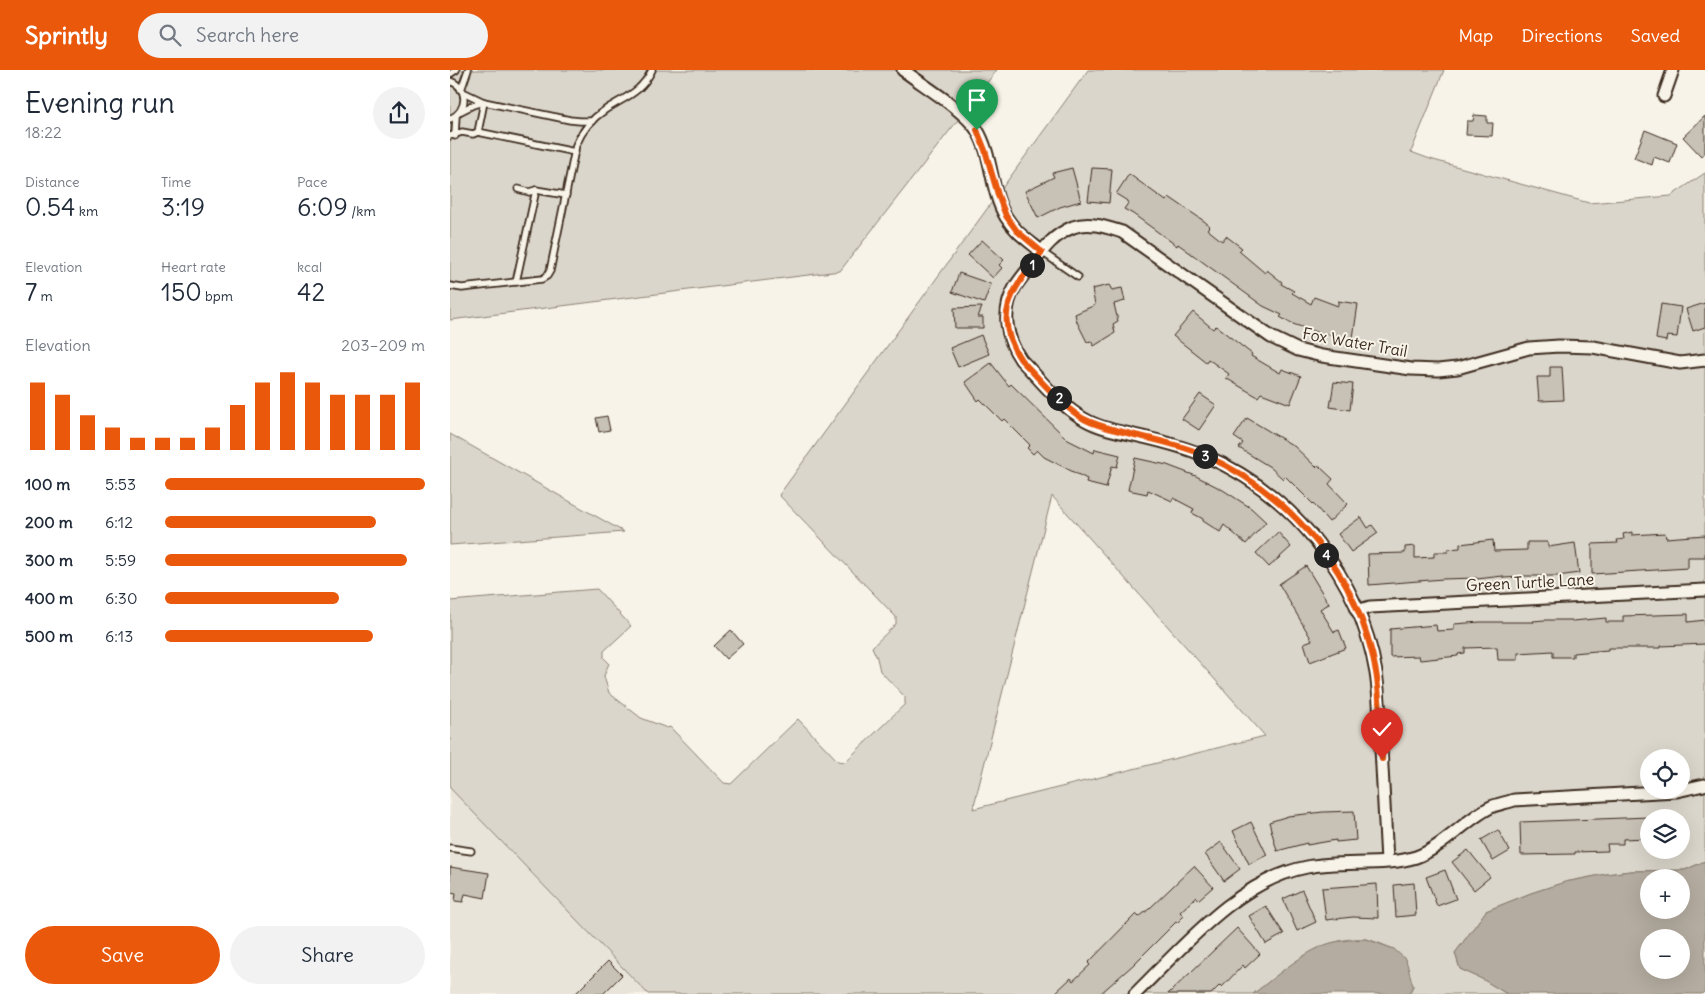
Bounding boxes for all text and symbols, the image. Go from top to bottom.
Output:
search box [138,13,488,58]
text: Sprintly [25,20,108,50]
icon: search [156,21,184,49]
text: Search here [196,23,299,47]
text: Map [1458,24,1493,47]
text: Directions [1521,24,1603,47]
text: Saved [1631,24,1680,47]
pin [956,79,998,130]
text: Evening run [25,85,175,121]
icon: arrive [963,86,991,114]
button: share [373,87,425,139]
text: 18:22 [25,122,62,142]
text: Distance [25,173,80,191]
text: Time [161,173,191,191]
text: Pace [297,173,327,191]
text: 0.54 [25,191,75,223]
text: 3:19 [161,191,205,223]
text: 6:09 [297,191,348,223]
text: km [75,202,98,220]
text: /km [348,202,376,220]
pin: 1 [1020,252,1044,278]
text: 1 [1030,256,1035,274]
text: Elevation [25,258,82,276]
text: Heart rate [161,258,226,276]
text: kcal [297,258,322,276]
text: 7 [25,276,37,308]
text: 150 [161,276,202,308]
text: 42 [297,276,325,308]
text: m [37,287,53,305]
text: bpm [202,287,233,305]
street label: Fox Water Trail [1301,323,1409,361]
text: Elevation [25,335,91,355]
text: 203–209 m [341,335,425,355]
pin: 2 [1046,386,1072,410]
text: 2 [1056,389,1063,407]
pin: 3 [1192,444,1218,468]
text: 3 [1202,447,1209,465]
text: 100 m [25,474,70,494]
text: 5:53 [105,474,136,494]
text: 200 m [25,512,73,532]
text: 6:12 [105,512,133,532]
pin: 4 [1314,542,1338,568]
text: 4 [1322,546,1331,564]
text: 300 m [25,550,73,570]
text: 5:59 [105,550,136,570]
street label: Green Turtle Lane [1466,569,1594,595]
text: 400 m [25,588,73,608]
text: 6:30 [105,588,137,608]
text: 500 m [25,626,73,646]
text: 6:13 [105,626,133,646]
pin [1361,708,1403,759]
icon: check [1368,715,1396,743]
map controls [1640,749,1690,979]
button: locate [1640,749,1690,799]
button: layers [1640,809,1690,859]
button: + [1640,869,1690,919]
button: Save [25,926,220,984]
button: Share [230,926,425,984]
button: − [1640,929,1690,979]

